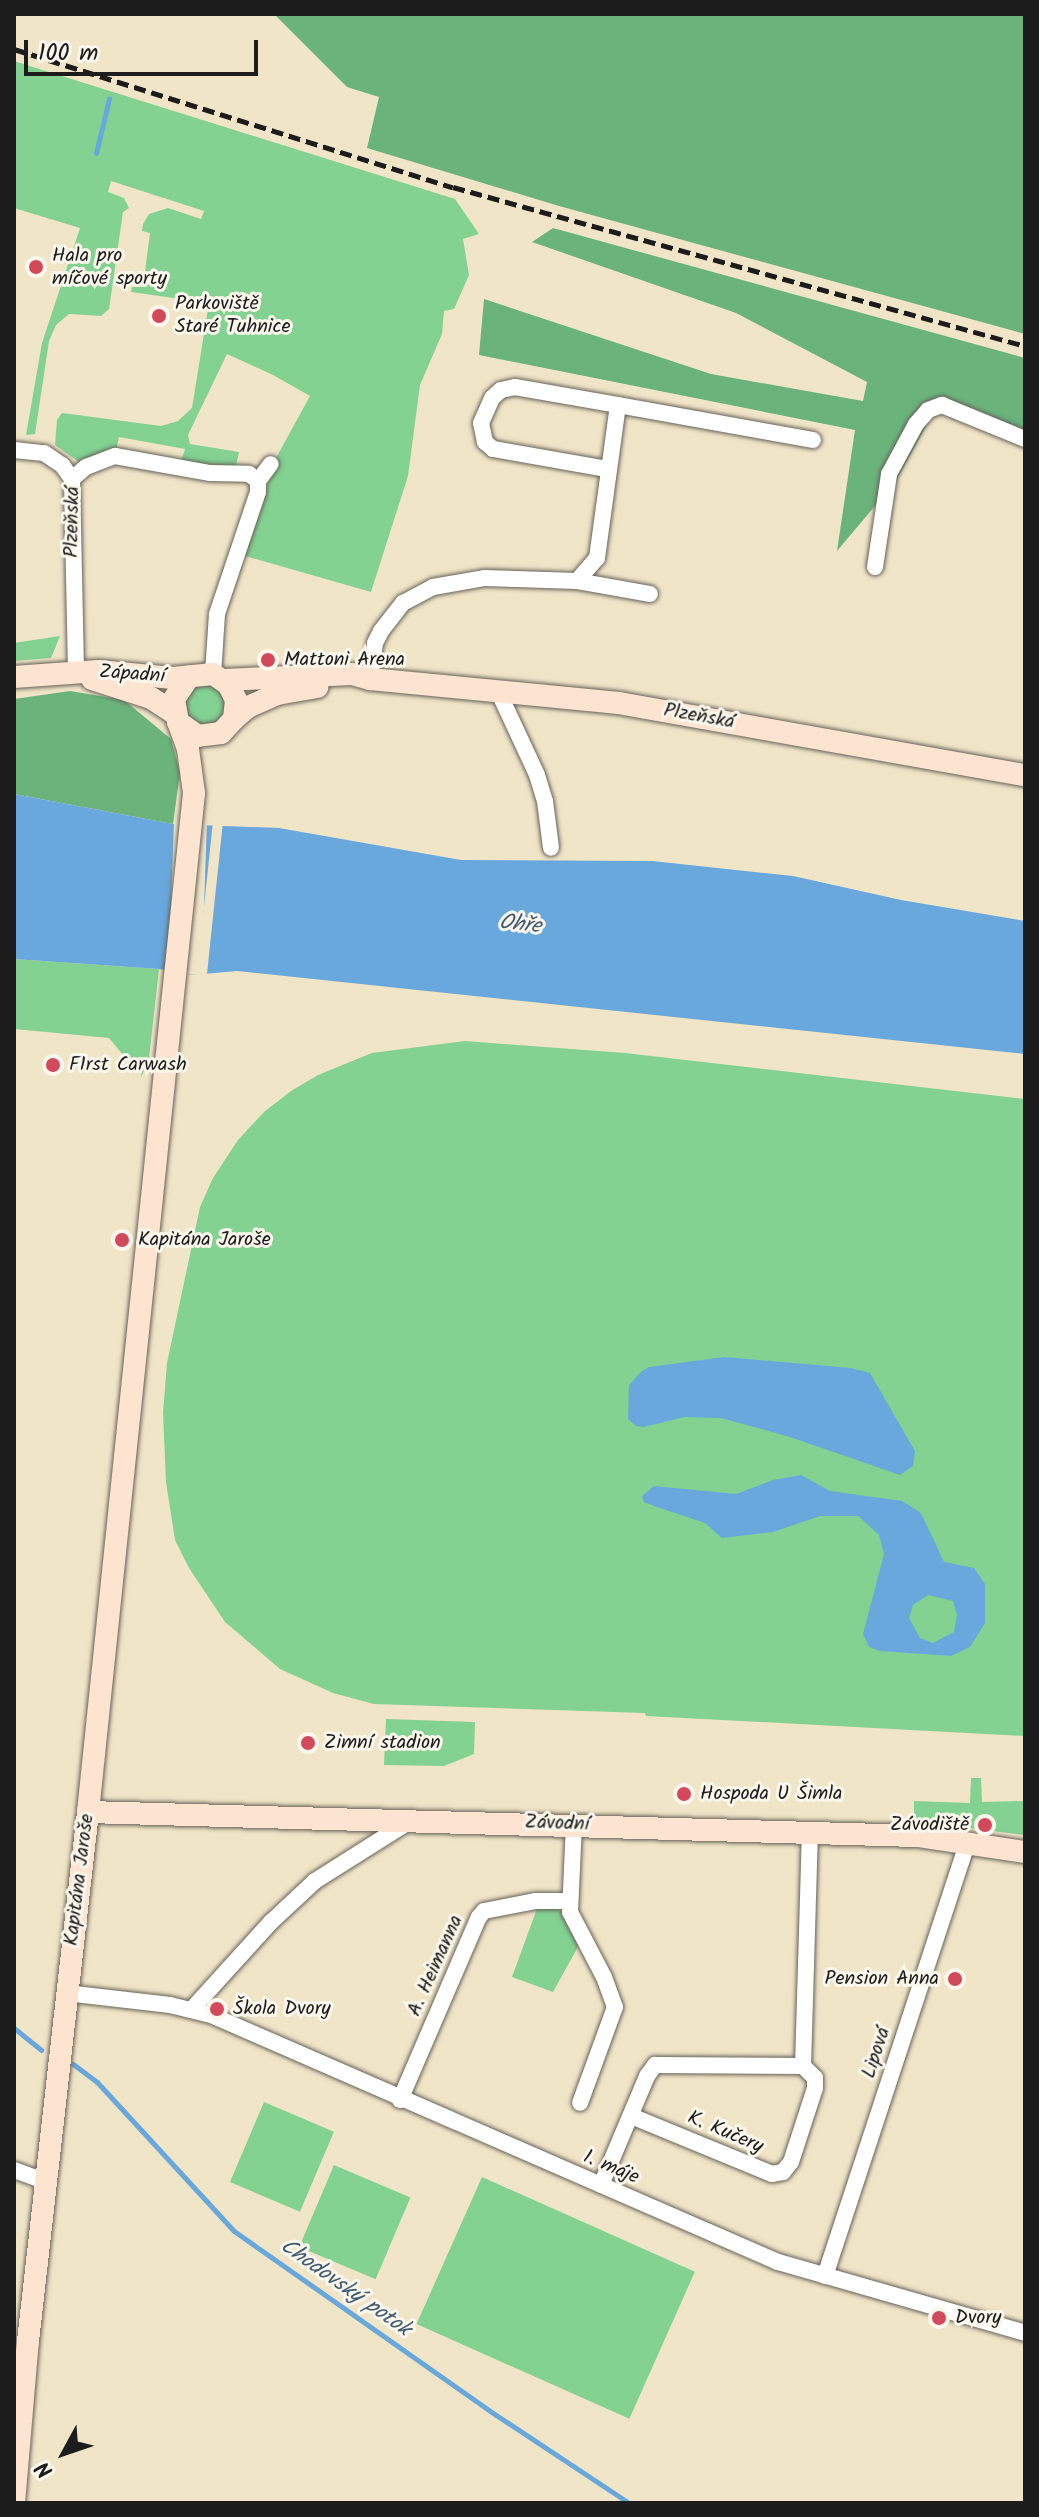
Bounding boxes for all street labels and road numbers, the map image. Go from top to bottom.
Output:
street label: Plzeňská [60,486,86,558]
street label: Západní [98,661,166,689]
street label: Plzeňská [662,699,736,735]
street label: Závodní [524,1811,590,1837]
street label: Kapitána Jaroše [60,1813,100,1947]
street label: A. Heimanna [403,1912,469,2020]
street label: Lipová [858,2024,896,2082]
street label: K. Kučery [684,2106,766,2160]
street label: 1. máje [579,2146,643,2190]

